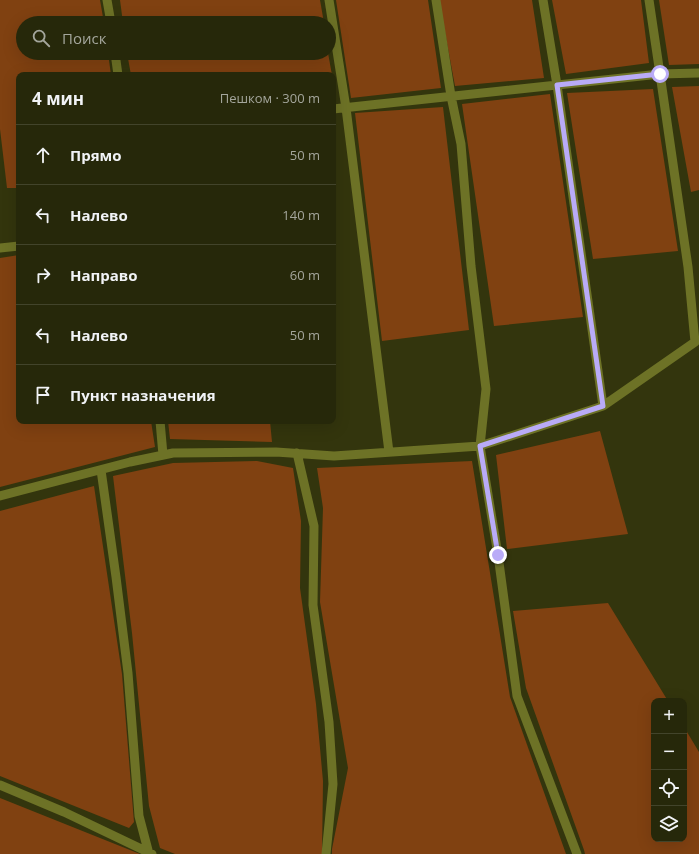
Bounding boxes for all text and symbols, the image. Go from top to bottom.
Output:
search box [16,16,336,60]
icon: search [30,27,52,49]
text: Поиск [62,28,106,48]
route start [651,65,669,83]
text: 4 мин [32,87,84,110]
text: Пешком · 300 m [220,89,320,107]
icon: ahead [32,144,54,166]
text: Прямо [70,145,122,165]
text: 50 m [290,146,320,164]
icon: left [32,204,54,226]
text: Налево [70,205,128,225]
text: 140 m [282,206,320,224]
icon: right [32,264,54,286]
text: Направо [70,265,138,285]
text: 60 m [290,266,320,284]
icon: left [32,324,54,346]
text: Налево [70,325,128,345]
text: 50 m [290,326,320,344]
icon: arrive [32,384,54,406]
text: Пункт назначения [70,385,216,405]
route end [489,546,507,564]
map controls [651,698,687,842]
button: + [651,698,687,734]
button: − [651,734,687,770]
button: locate [651,770,687,806]
button: layers [651,806,687,842]

